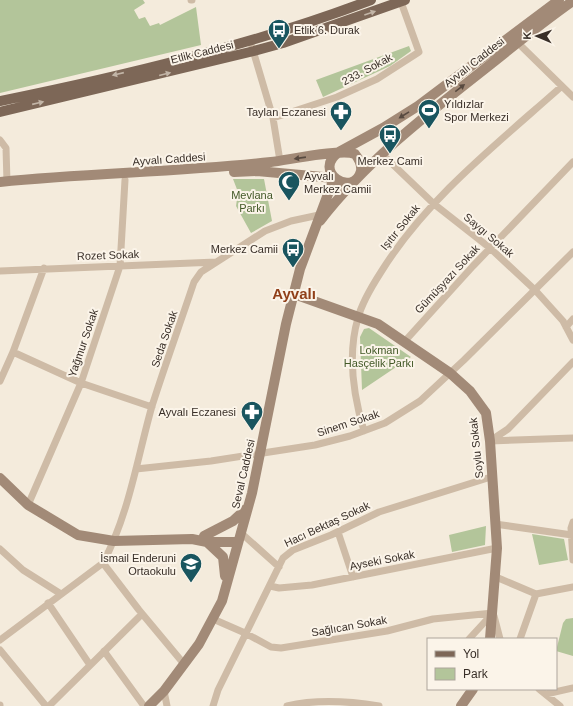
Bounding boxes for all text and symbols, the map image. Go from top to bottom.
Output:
one-way arrow [364,9,376,15]
north arrow [517,16,557,56]
bus stop icon: Etlik 6. Durak [266,17,292,50]
place label: Etlik 6. Durak [294,24,360,36]
text: K [521,31,533,40]
street label: Ayvalı Caddesi [441,35,507,89]
street label: Etlik Caddesi [169,38,235,66]
street label: 233. Sokak [340,51,395,87]
one-way arrow [158,70,171,76]
one-way arrow [112,71,125,77]
one-way arrow [454,84,465,93]
sports icon: Yıldızlar Spor Merkezi [416,97,442,130]
place label: Yıldızlar Spor Merkezi [444,98,509,123]
pharmacy icon: Taylan Eczanesi [328,99,354,132]
one-way arrow [32,100,44,106]
place label: Taylan Eczanesi [247,106,326,118]
one-way arrow [398,111,409,119]
bus stop icon: Merkez Cami [377,122,403,155]
street label: Ayvalı Caddesi [132,150,206,168]
one-way arrow [294,155,306,161]
place label: Merkez Cami [358,155,422,167]
mosque icon: Ayvalı Merkez Camii [276,169,302,202]
place label: Ayvalı Merkez Camii [304,170,371,195]
park label: Mevlana Parkı [231,189,274,214]
street label: Işıtır Sokak [378,201,422,252]
street label: Saygı Sokak [461,211,517,260]
bus stop icon: Merkez Camii [280,236,306,269]
street label: Gümüşyazı Sokak [412,242,482,316]
place label: Merkez Camii [211,243,278,255]
street label: Rozet Sokak [77,248,140,262]
district label: Ayvalı [272,285,316,302]
street label: Yağmur Sokak [66,307,100,379]
street label: Seda Sokak [149,309,179,369]
park label: Lokman Hasçelik Parkı [344,344,414,369]
pharmacy icon: Ayvalı Eczanesi [239,399,265,432]
place label: Ayvalı Eczanesi [159,406,236,418]
street label: Sinem Sokak [315,407,381,439]
street label: Soylu Sokak [467,416,485,479]
street label: Seval Caddesi [229,438,257,510]
street label: Hacı Bektaş Sokak [282,499,372,549]
street label: Ayseki Sokak [349,548,416,572]
school or university icon: İsmail Enderuni Ortaokulu [178,551,204,584]
place label: İsmail Enderuni Ortaokulu [100,552,176,577]
street label: Sağlıcan Sokak [310,613,388,639]
legend [427,638,557,690]
text: Yol [463,647,479,661]
text: Park [463,667,489,681]

